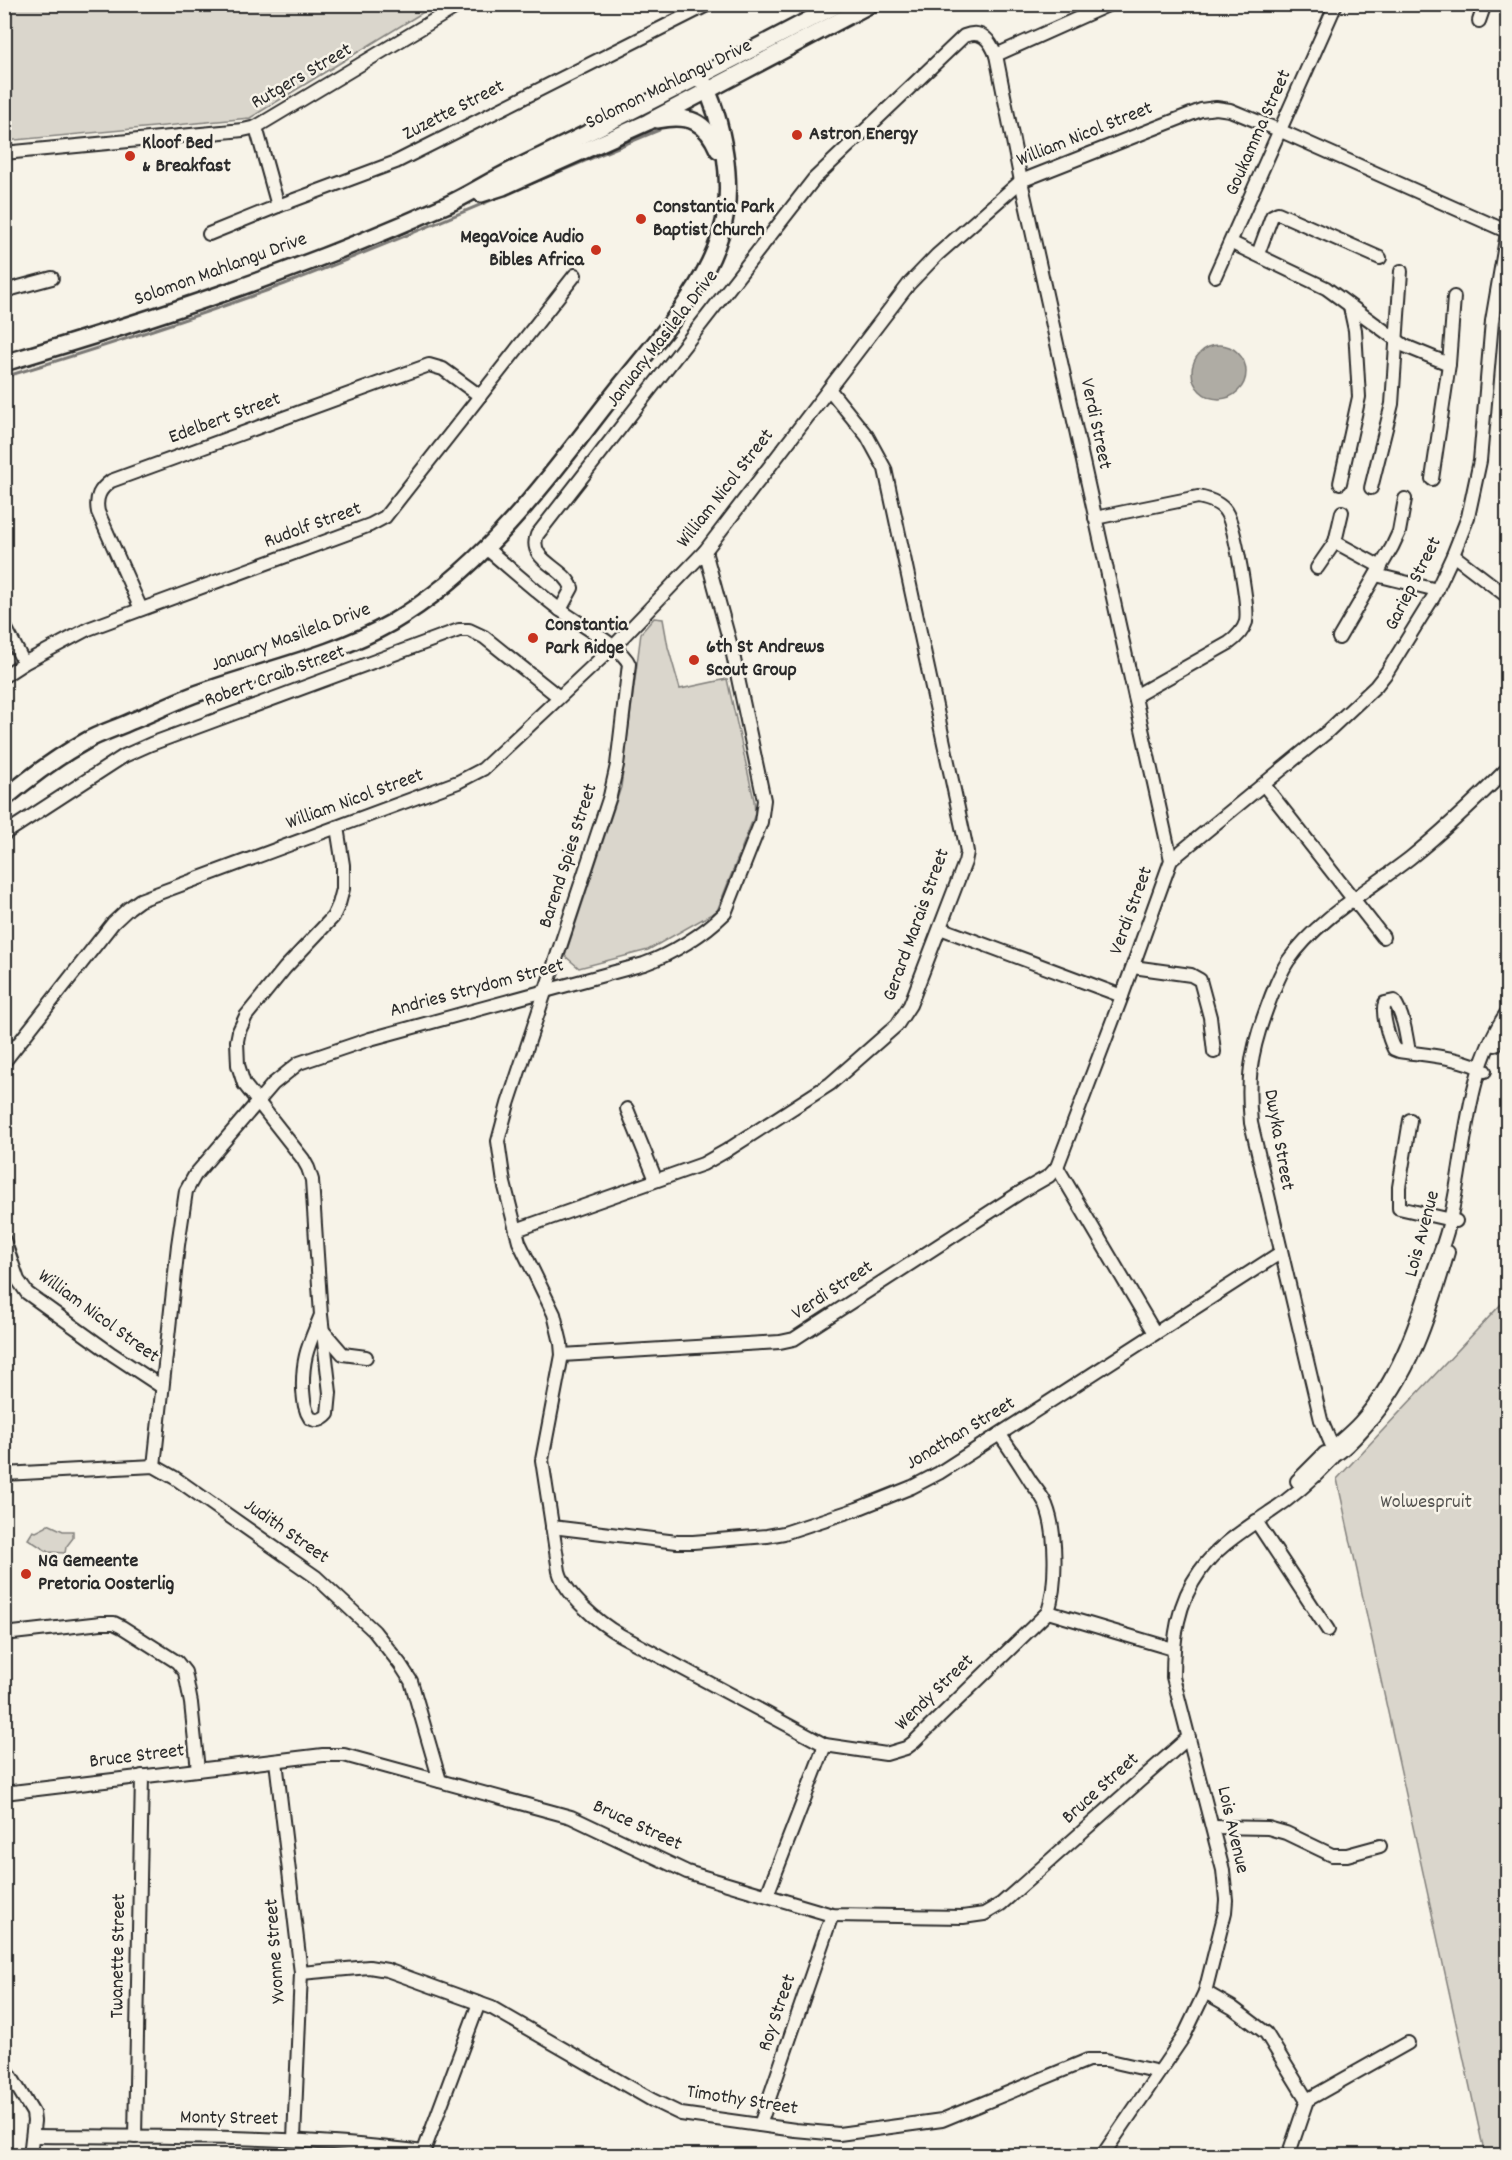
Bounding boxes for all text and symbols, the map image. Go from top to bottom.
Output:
street label: Solomon Mahlangu Drive [581,32,757,137]
street label: Rutgers Street [246,37,358,117]
street label: Goukamma Street [1219,66,1299,200]
street label: Zuzette Street [398,73,510,149]
street label: William Nicol Street [1013,95,1157,175]
place label: Astron Energy [809,121,918,149]
marker: Astron Energy [790,128,804,142]
place label: Kloof Bed & Breakfast [142,130,231,181]
marker: Kloof Bed & Breakfast [123,149,137,163]
place label: Constantia Park Baptist Church [653,194,775,245]
marker: Constantia Park Baptist Church [634,212,648,226]
place label: MegaVoice Audio Bibles Africa [460,224,585,275]
street label: Solomon Mahlangu Drive [131,226,311,314]
marker: MegaVoice Audio Bibles Africa [589,243,603,257]
street label: January Masilela Drive [600,264,726,414]
street label: Verdi Street [1072,376,1118,472]
street label: Edelbert Street [165,386,285,452]
street label: William Nicol Street [671,423,781,555]
street label: Rudolf Street [260,495,366,557]
street label: Gariep Street [1378,532,1450,636]
street label: January Masilela Drive [207,596,375,680]
place label: Constantia Park Ridge [545,612,628,663]
marker: Constantia Park Ridge [526,631,540,645]
place label: 6th St Andrews Scout Group [706,634,825,685]
street label: Robert Craib Street [201,639,349,715]
marker: 6th St Andrews Scout Group [687,653,701,667]
street label: William Nicol Street [282,762,428,838]
street label: Barend Spies Street [532,780,606,932]
street label: Gerard Marais Street [876,845,958,1005]
street label: Verdi Street [1103,863,1161,959]
street label: Andries Strydom Street [387,952,567,1026]
street label: Dwyka Street [1255,1087,1301,1193]
street label: Lois Avenue [1398,1187,1448,1280]
street label: Verdi Street [787,1254,879,1328]
street label: William Nicol Street [31,1263,165,1371]
street label: Jonathan Street [901,1390,1021,1478]
park label: Wolwespruit [1380,1489,1472,1517]
street label: Judith Street [238,1492,334,1572]
place label: NG Gemeente Pretoria Oosterlig [38,1548,174,1599]
marker: NG Gemeente Pretoria Oosterlig [19,1567,33,1581]
street label: Wendy Street [889,1648,981,1738]
street label: Bruce Street [88,1737,186,1777]
street label: Bruce Street [1056,1747,1146,1831]
street label: Lois Avenue [1208,1784,1256,1876]
street label: Bruce Street [588,1793,686,1859]
street label: Twanette Street [104,1893,134,2019]
street label: Yvonne Street [258,1898,294,2004]
street label: Roy Street [752,1971,804,2055]
street label: Timothy Street [684,2078,800,2124]
street label: Monty Street [179,2104,279,2134]

